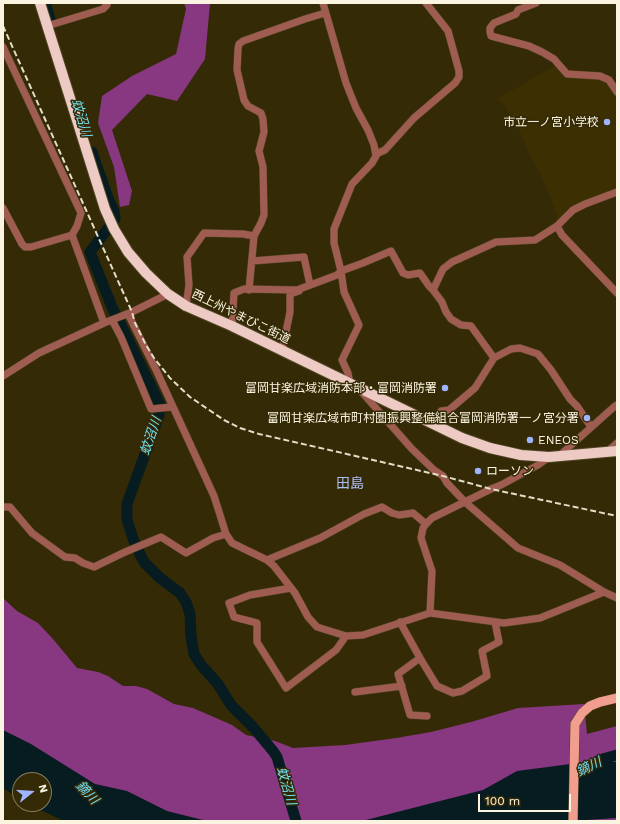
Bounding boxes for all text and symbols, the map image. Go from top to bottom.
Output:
water label: 蚊沼川 [68,97,94,139]
place label: 市立一ノ宮小学校 [503,115,599,129]
marker: 市立一ノ宮小学校 [602,117,612,127]
street label: 西上州やまびこ街道 [189,287,293,347]
place label: 富岡甘楽広域消防本部・富岡消防署 [245,381,437,395]
marker: 富岡甘楽広域消防本部・富岡消防署 [440,383,450,393]
place label: 富岡甘楽広域市町村圏振興整備組合富岡消防署一ノ宮分署 [267,411,579,425]
marker: 富岡甘楽広域市町村圏振興整備組合富岡消防署一ノ宮分署 [582,413,592,423]
water label: 蚊沼川 [137,415,165,457]
place label: ENEOS [538,433,579,447]
marker: ENEOS [525,435,535,445]
place label: ローソン [486,464,534,478]
marker: ローソン [473,466,483,476]
district label: 田島 [336,476,364,492]
water label: 鏑川 [574,754,604,780]
water label: 蚊沼川 [273,765,299,807]
north arrow [12,772,52,812]
water label: 鏑川 [72,778,102,808]
text: N [36,783,50,794]
scale bar [480,786,573,812]
text: 100 m [485,794,520,808]

